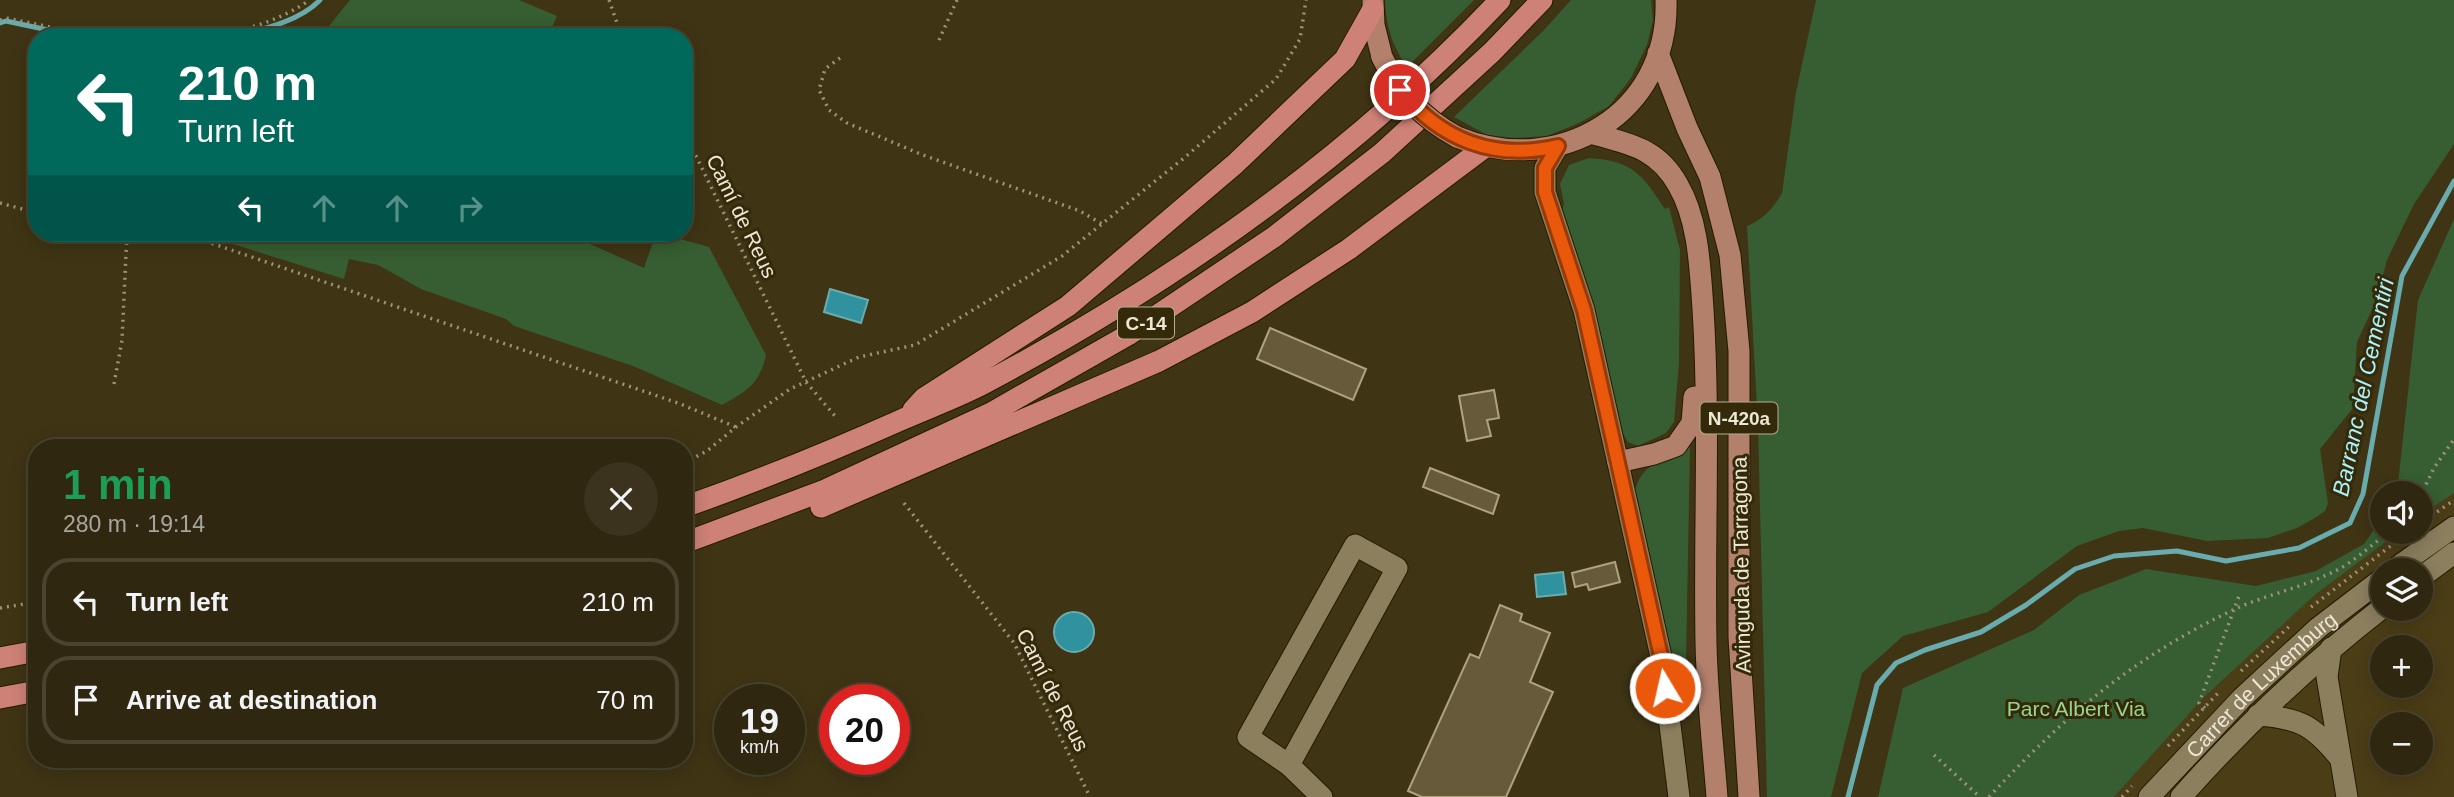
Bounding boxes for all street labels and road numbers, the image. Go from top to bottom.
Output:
street label: Camí de Reus [702,151,782,281]
road number: C-14 [1118,308,1174,338]
road number: N-420a [1700,402,1778,434]
street label: Avinguda de Tarragona [1728,456,1754,673]
street label: Carrer de Luxemburg [2181,607,2341,762]
street label: Camí de Reus [1012,625,1094,755]

